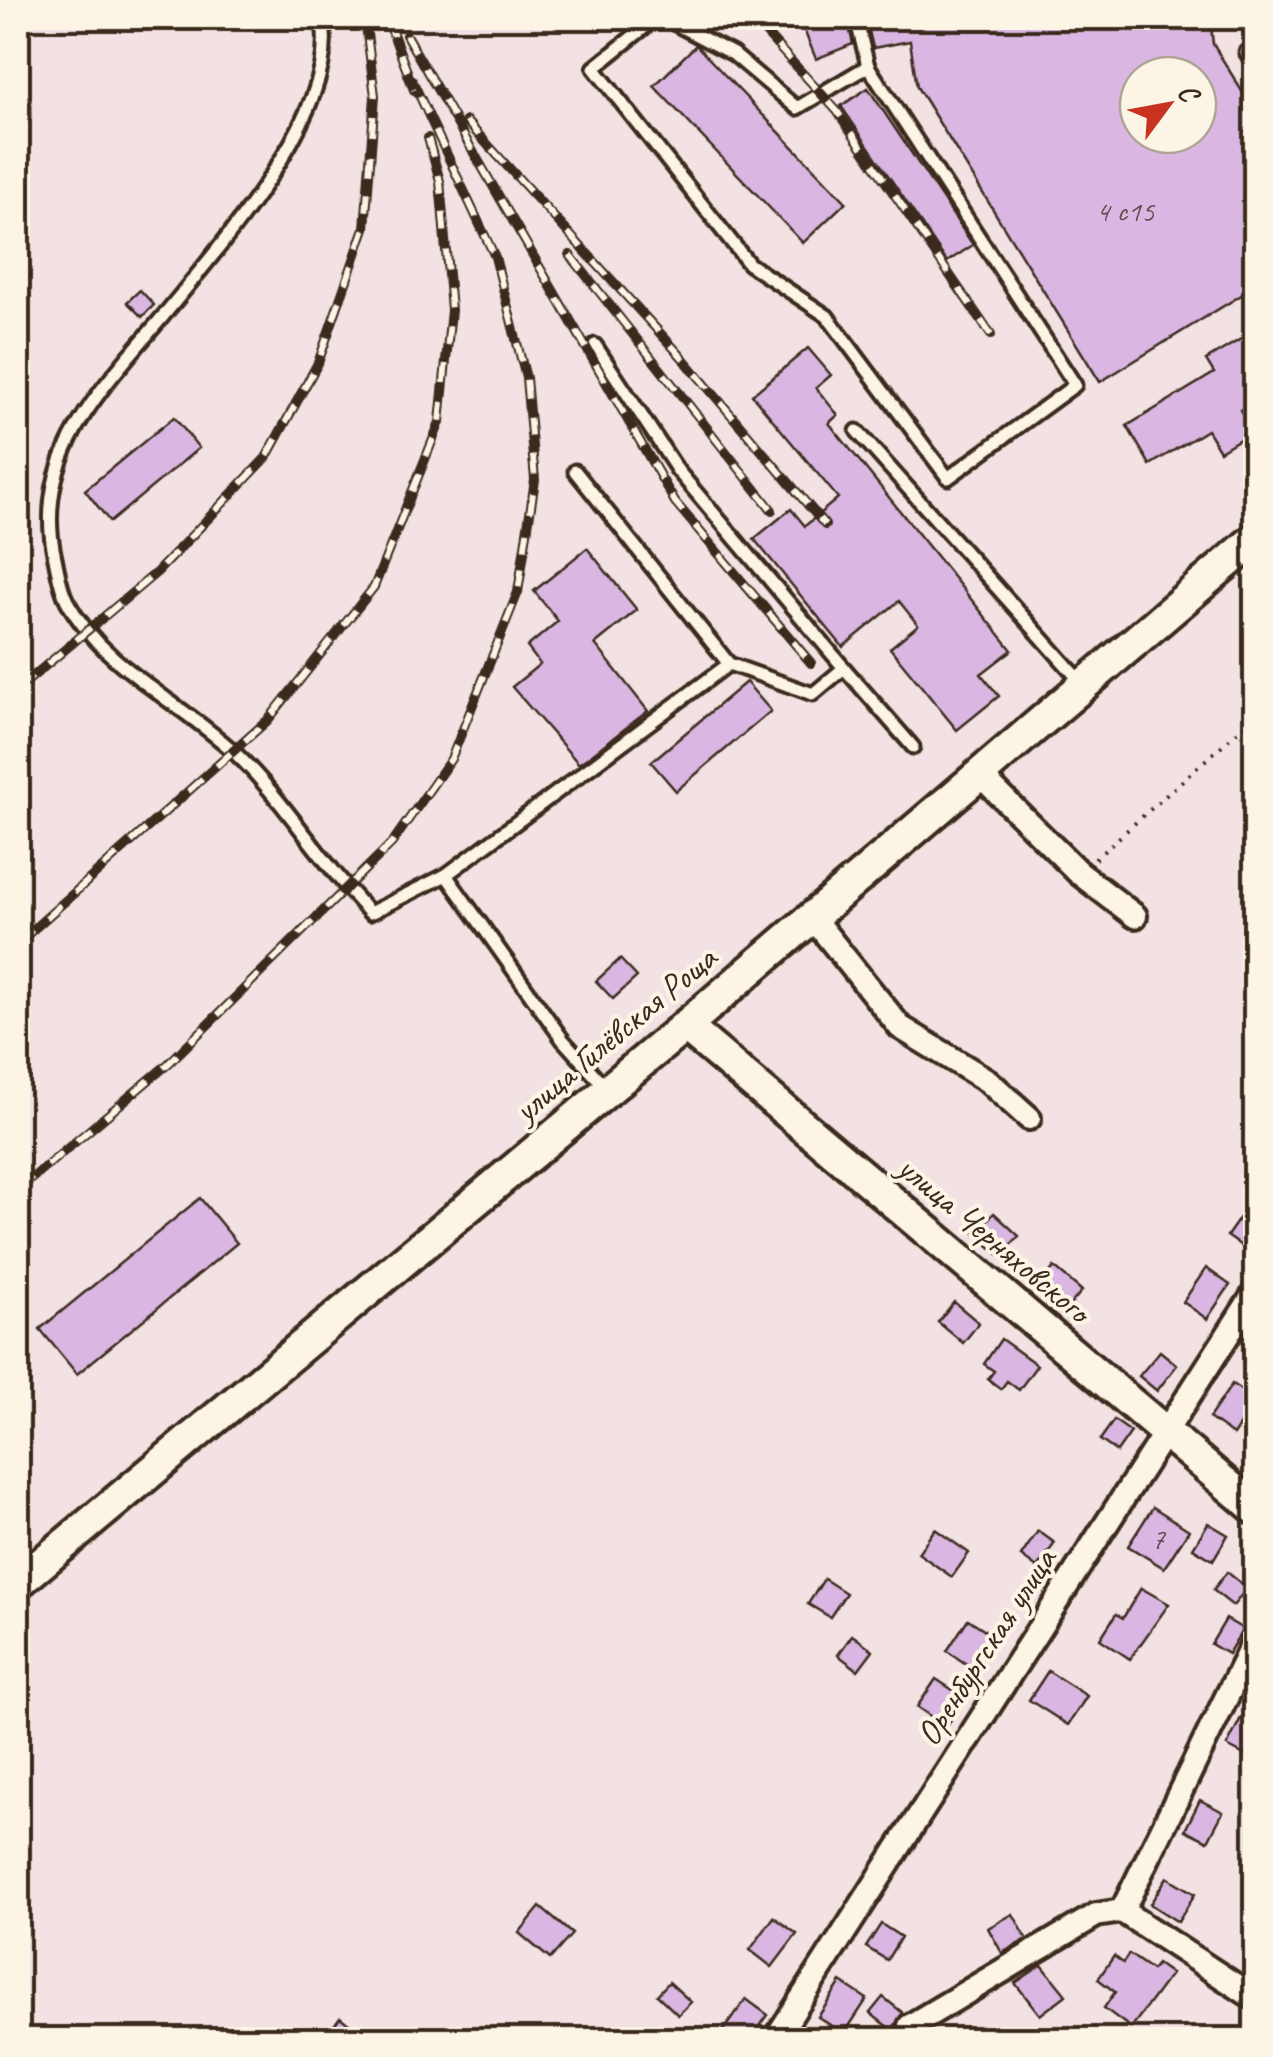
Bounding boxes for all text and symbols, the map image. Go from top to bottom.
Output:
north arrow [1118,55,1218,155]
text: С [1170,77,1209,110]
house number: 4 с15 [1096,192,1156,230]
street label: улица Гилёвская Роща [503,934,728,1133]
street label: улица Черняховского [887,1144,1102,1335]
house number: 7 [1151,1519,1166,1557]
street label: Оренбургская улица [906,1538,1068,1754]

